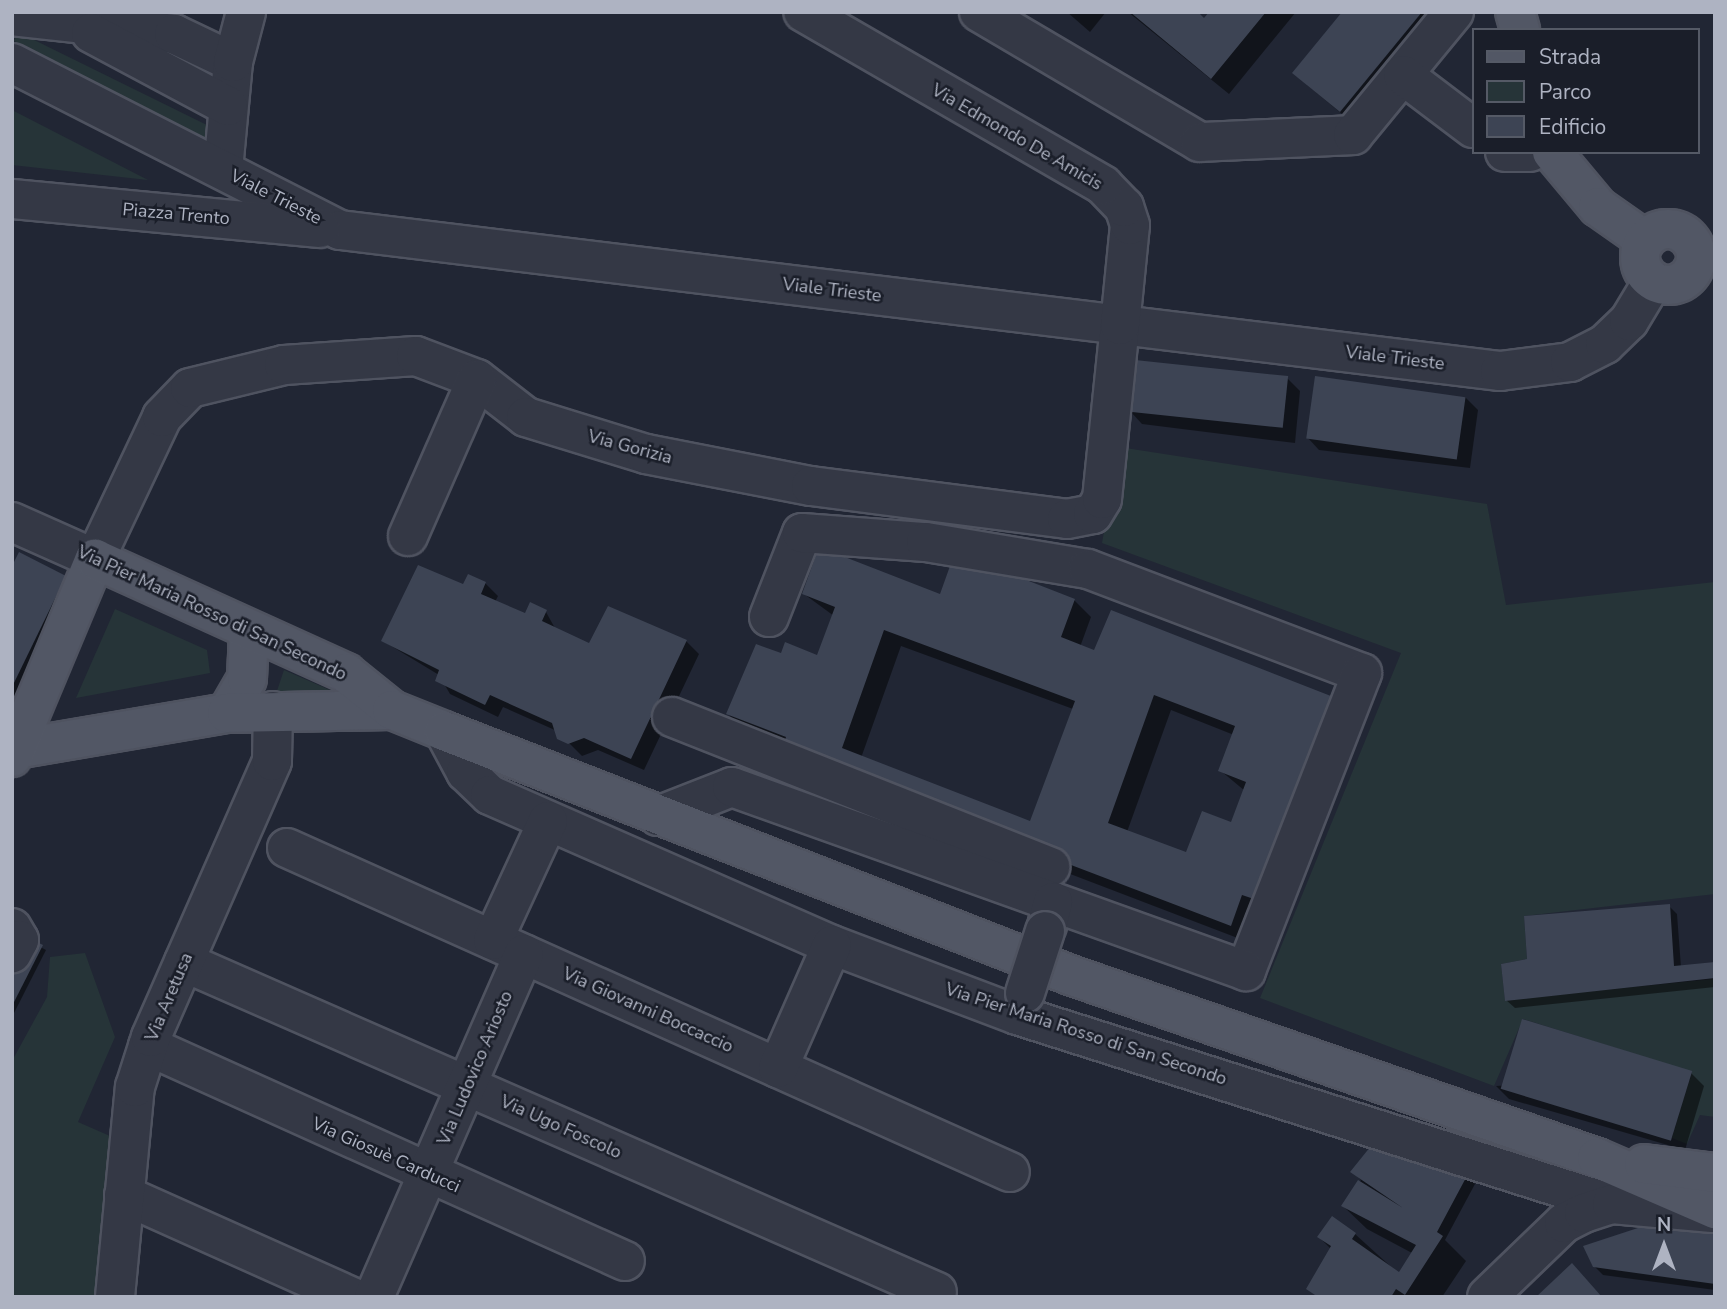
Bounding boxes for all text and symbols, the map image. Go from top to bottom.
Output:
legend [1472,28,1699,154]
text: Strada [1539,43,1601,71]
text: Parco [1539,78,1592,106]
street label: Via Edmondo De Amicis [928,79,1106,195]
text: Edificio [1539,113,1606,141]
street label: Viale Trieste [227,165,325,229]
street label: Piazza Trento [121,199,231,229]
street label: Viale Trieste [781,273,883,307]
street label: Viale Trieste [1344,341,1446,375]
street label: Via Gorizia [585,425,675,469]
street label: Via Pier Maria Rosso di San Secondo [74,541,350,685]
street label: Via Aretusa [141,949,197,1045]
street label: Via Giovanni Boccaccio [559,963,737,1057]
street label: Via Pier Maria Rosso di San Secondo [942,978,1230,1090]
street label: Via Ludovico Ariosto [433,988,517,1148]
street label: Via Ugo Foscolo [497,1091,625,1163]
street label: Via Giosuè Carducci [309,1113,463,1197]
north arrow [1629,1211,1699,1281]
text: N [1657,1212,1671,1238]

